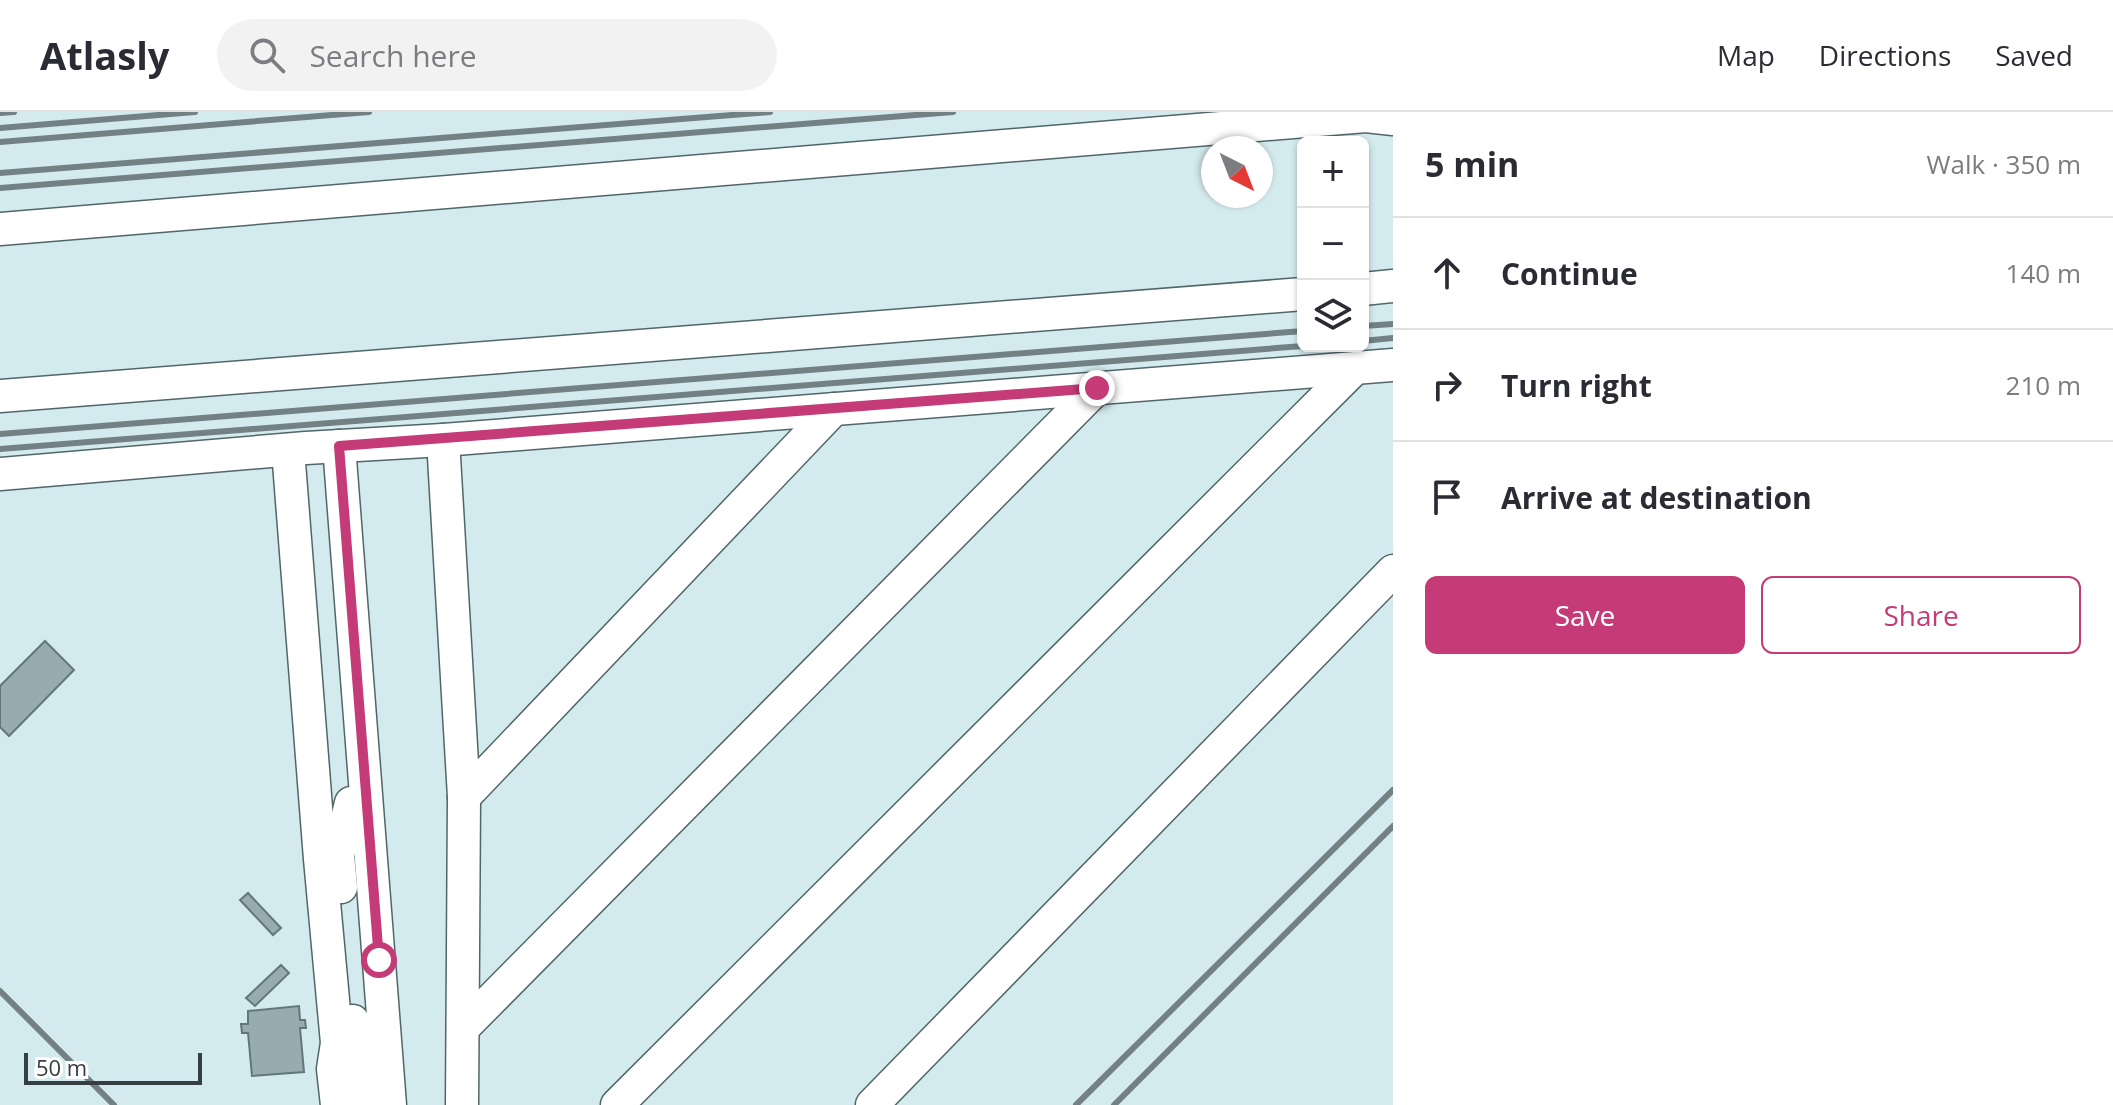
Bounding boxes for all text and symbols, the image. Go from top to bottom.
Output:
search box [217,19,777,91]
text: Atlasly [40,29,169,81]
icon: search [245,33,289,77]
text: Search here [309,35,477,76]
text: Map [1717,36,1775,74]
text: Directions [1819,36,1951,74]
text: Saved [1995,36,2073,74]
north arrow [1201,136,1273,208]
map controls [1297,136,1369,352]
button: + [1297,136,1369,208]
text: 5 min [1425,141,1519,187]
text: Walk · 350 m [1927,146,2081,182]
button: − [1297,208,1369,280]
icon: ahead [1425,251,1469,295]
text: Continue [1501,253,1638,294]
text: 140 m [2006,255,2081,291]
button: layers [1297,280,1369,352]
icon: right [1425,363,1469,407]
text: Turn right [1501,365,1652,406]
text: 210 m [2006,367,2081,403]
route end [1079,370,1115,406]
icon: arrive [1425,475,1469,519]
text: Arrive at destination [1501,477,1812,518]
button: Save [1425,576,1745,654]
button: Share [1761,576,2081,654]
route start [361,942,397,978]
scale bar [24,1049,202,1085]
text: 50 m [36,1052,87,1082]

